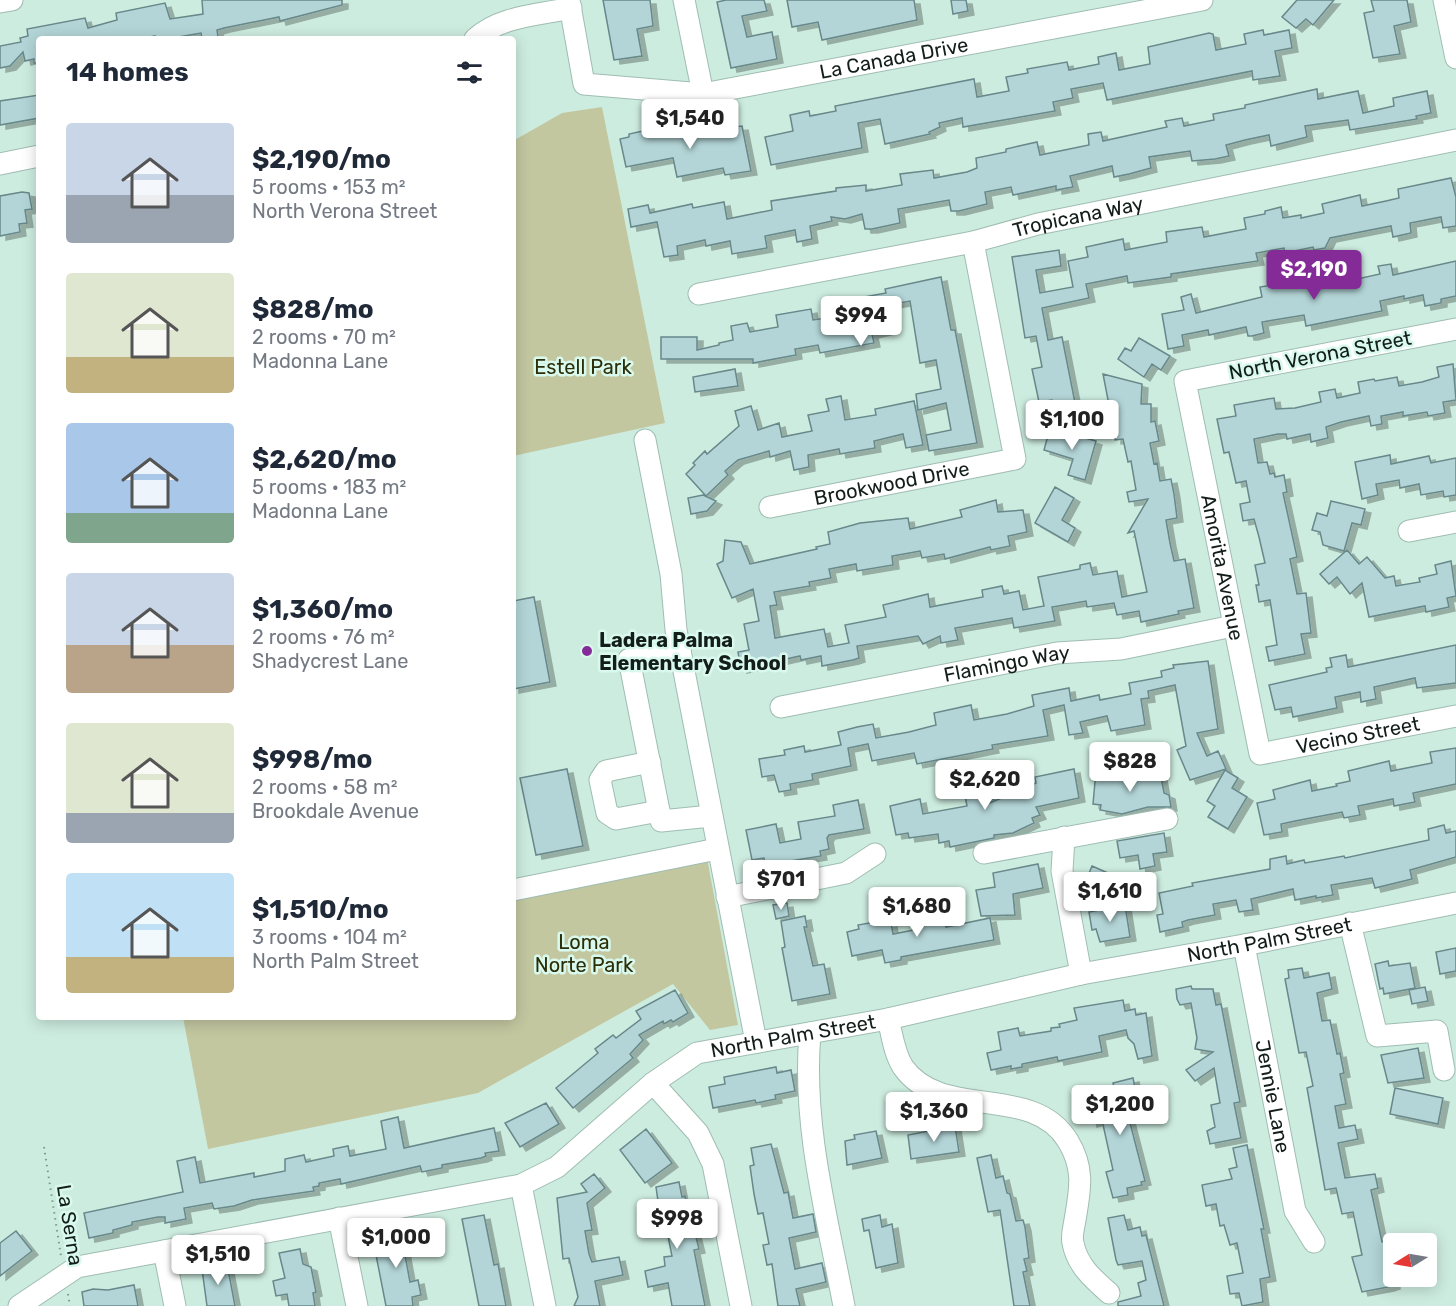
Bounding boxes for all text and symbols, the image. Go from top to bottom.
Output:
street label: La Canada Drive [818,32,970,84]
icon: filters [453,56,486,89]
text: 14 homes [66,57,189,88]
pin: $1,540 [641,99,739,150]
text: $1,540 [655,106,725,130]
text: $2,190/mo [252,144,391,175]
icon: home [114,147,186,219]
text: 5 rooms · 153 m² [252,175,406,199]
street label: Tropicana Way [1010,191,1145,242]
text: North Verona Street [252,199,437,223]
pin: $2,190 [1265,250,1363,301]
text: $2,190 [1281,257,1347,281]
text: $828/mo [252,294,374,325]
pin: $994 [825,296,897,347]
icon: home [114,297,186,369]
text: $994 [835,303,887,327]
text: 2 rooms · 70 m² [252,325,396,349]
street label: North Verona Street [1227,326,1413,384]
text: Madonna Lane [252,349,388,373]
park label: Estell Park [534,355,632,379]
pin: $1,100 [1023,400,1121,451]
text: $1,100 [1040,407,1104,431]
text: $2,620/mo [252,444,397,475]
icon: home [114,447,186,519]
street label: Brookwood Drive [812,456,971,510]
text: 5 rooms · 183 m² [252,475,406,499]
street label: Amorita Avenue [1196,492,1249,642]
text: Madonna Lane [252,499,388,523]
text: $1,360/mo [252,594,393,625]
icon: home [114,597,186,669]
text: 2 rooms · 76 m² [252,625,395,649]
place label: Ladera Palma Elementary School [599,628,786,675]
street label: Flamingo Way [942,640,1070,687]
marker: Ladera Palma Elementary School [580,644,594,658]
text: Shadycrest Lane [252,649,408,673]
street label: Vecino Street [1294,711,1422,759]
pin: $828 [1094,742,1166,793]
text: $998/mo [252,744,372,775]
icon: home [114,747,186,819]
text: $828 [1103,749,1157,773]
pin: $2,620 [936,760,1034,811]
text: $2,620 [949,767,1021,791]
text: 2 rooms · 58 m² [252,775,398,799]
text: Brookdale Avenue [252,799,419,823]
pin: $701 [745,860,817,911]
text: $701 [757,867,805,891]
pin: $1,610 [1061,872,1159,923]
text: $1,610 [1078,879,1142,903]
pin: $1,680 [868,887,966,938]
text: $1,510/mo [252,894,389,925]
text: $1,680 [883,894,951,918]
icon: home [114,897,186,969]
street label: North Palm Street [1185,912,1354,967]
text: 3 rooms · 104 m² [252,925,407,949]
park label: Loma Norte Park [535,930,634,977]
text: North Palm Street [252,949,419,973]
street label: North Palm Street [709,1009,878,1062]
street label: Jennie Lane [1250,1038,1296,1155]
pin: $1,200 [1071,1085,1169,1136]
pin: $1,360 [885,1092,983,1143]
text: $1,200 [1085,1092,1155,1116]
text: $1,360 [900,1099,968,1123]
street label: La Serna [52,1183,88,1267]
pin: $998 [641,1199,713,1250]
text: $998 [651,1206,703,1230]
pin: $1,000 [347,1218,445,1269]
text: $1,000 [361,1225,431,1249]
north arrow [1383,1233,1437,1287]
map controls [1383,1233,1437,1287]
pin: $1,510 [169,1235,267,1286]
text: $1,510 [185,1242,251,1266]

